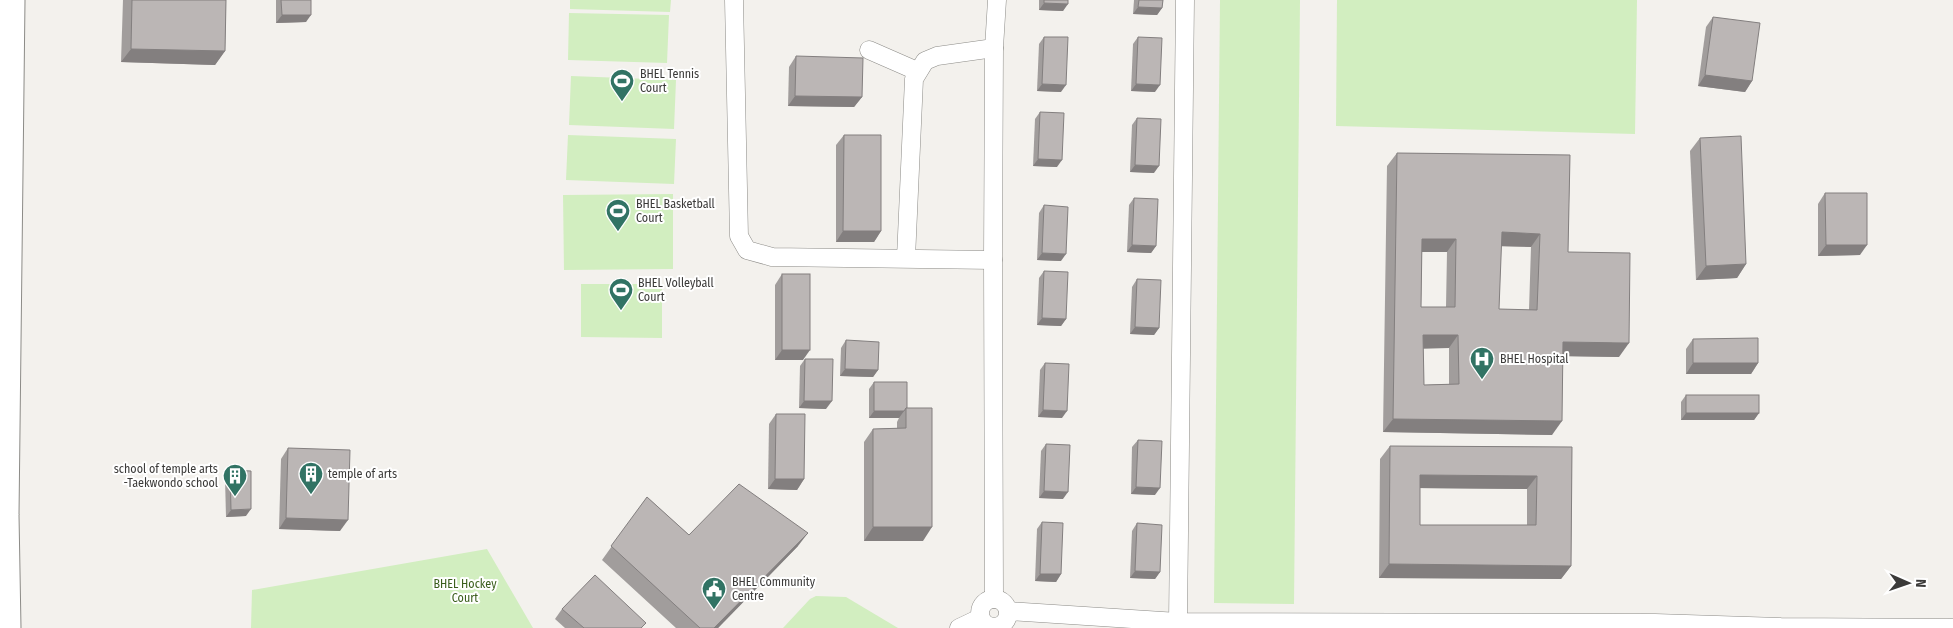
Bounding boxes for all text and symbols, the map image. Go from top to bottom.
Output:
place label: BHEL Tennis Court [640,67,699,95]
sports icon: BHEL Tennis Court [609,68,635,102]
place label: BHEL Basketball Court [636,197,715,225]
sports icon: BHEL Basketball Court [605,198,631,232]
place label: BHEL Volleyball Court [638,276,714,304]
sports icon: BHEL Volleyball Court [608,277,634,311]
hospital icon: BHEL Hospital [1469,346,1495,380]
place label: BHEL Hospital [1500,352,1569,366]
building icon: temple of arts [298,461,324,495]
place label: school of temple arts -Taekwondo school [114,462,218,490]
building icon: school of temple arts -Taekwondo school [222,463,248,497]
place label: temple of arts [328,467,397,481]
north arrow [1883,558,1933,608]
place label: BHEL Community Centre [732,575,816,603]
public building icon: BHEL Community Centre [701,576,727,610]
park label: BHEL Hockey Court [433,577,497,605]
text: N [1912,579,1929,588]

